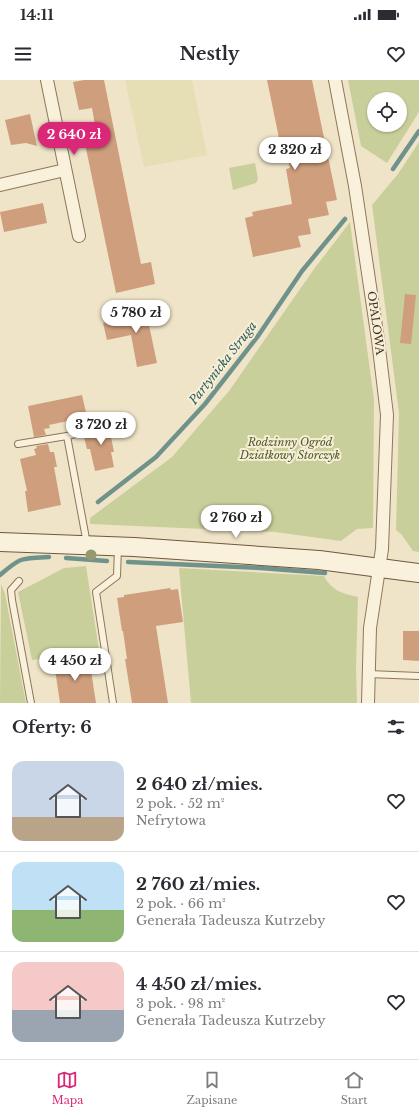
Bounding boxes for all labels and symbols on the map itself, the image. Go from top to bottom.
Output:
pin: 2 640 zł [33,122,115,156]
pin: 2 320 zł [254,137,336,171]
street label: OPALOWA [365,290,387,356]
pin: 5 780 zł [95,300,177,334]
water label: Partynicka Struga [185,318,260,408]
pin: 3 720 zł [60,412,142,446]
park label: Rodzinny Ogród Działkowy Storczyk [239,435,341,462]
pin: 2 760 zł [195,505,277,539]
pin: 4 450 zł [34,648,116,682]

